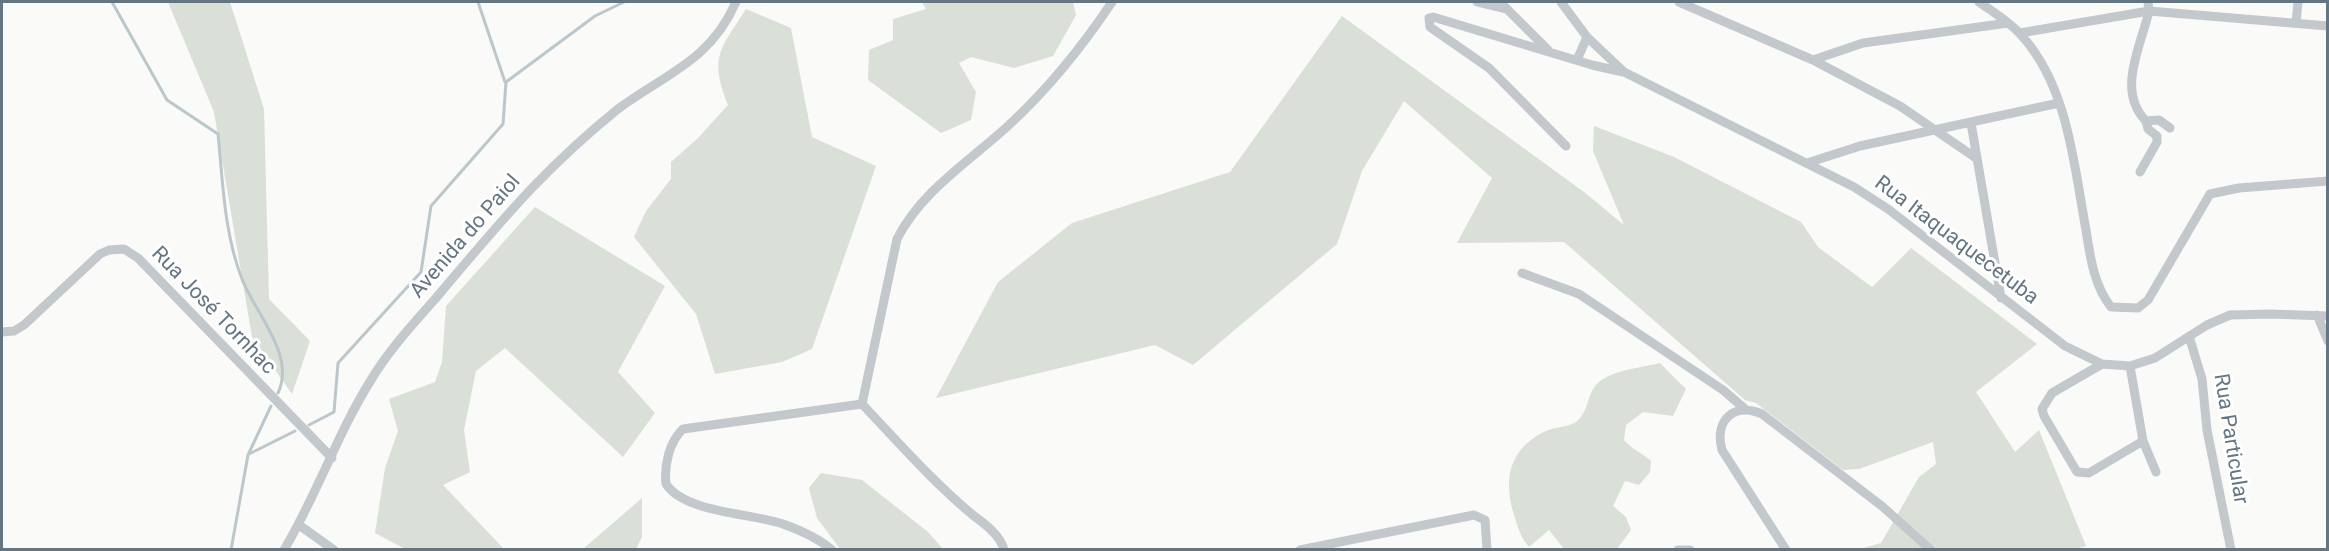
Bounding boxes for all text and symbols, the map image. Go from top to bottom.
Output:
street label: Avenida do Paiol [406,170,526,304]
street label: Rua Itaquaquecetuba [1869,171,2043,311]
street label: Rua José Tornhac [146,242,280,380]
street label: Rua Particular [2207,372,2253,506]

